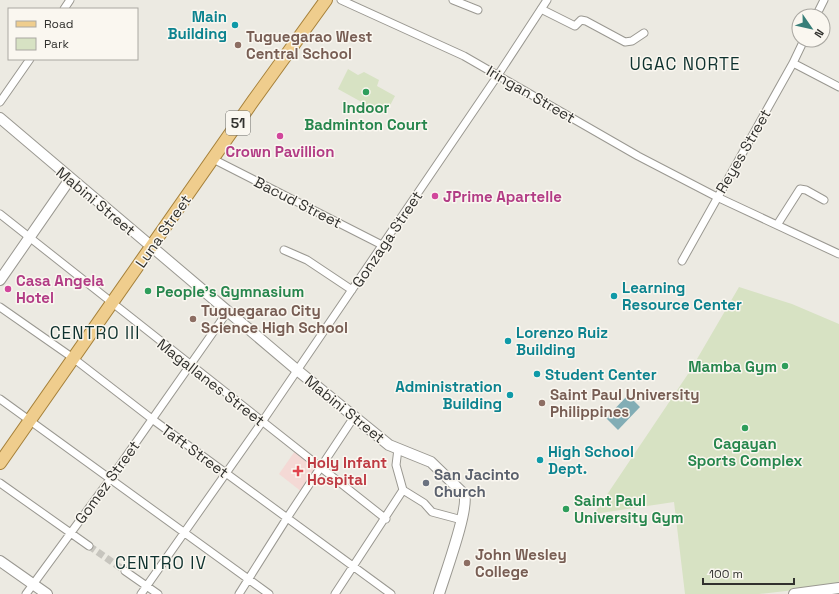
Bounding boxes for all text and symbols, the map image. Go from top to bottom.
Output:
place label: Main Building [167,7,227,43]
legend [8,8,138,60]
north arrow [791,8,831,48]
text: Road [44,16,73,32]
marker: Main Building [230,20,240,30]
place label: Tuguegarao West Central School [246,27,373,63]
text: N [811,27,827,41]
text: Park [44,36,69,52]
marker: Tuguegarao West Central School [233,40,243,50]
district label: UGAC NORTE [629,53,741,75]
street label: Iringan Street [483,61,579,127]
marker: Indoor Badminton Court [361,87,371,97]
place label: Indoor Badminton Court [304,98,428,134]
street label: Reyes Street [711,105,775,196]
road number: 51 [226,111,250,135]
marker: Crown Pavillion [275,131,285,141]
place label: Crown Pavillion [225,142,335,161]
street label: Mabini Street [53,162,140,240]
street label: Bacud Street [251,172,345,232]
street label: Gonzaga Street [348,187,426,291]
place label: JPrime Apartelle [443,187,562,206]
street label: Luna Street [131,191,195,271]
marker: JPrime Apartelle [430,191,440,201]
place label: Casa Angela Hotel [16,271,104,307]
place label: Learning Resource Center [622,278,742,314]
place label: People's Gymnasium [156,282,304,301]
marker: Casa Angela Hotel [3,284,13,294]
marker: People's Gymnasium [143,286,153,296]
marker: Learning Resource Center [609,291,619,301]
place label: Tuguegarao City Science High School [201,301,348,337]
marker: Tuguegarao City Science High School [188,314,198,324]
district label: CENTRO III [50,322,140,344]
place label: Lorenzo Ruiz Building [516,323,608,359]
street label: Magallanes Street [153,334,269,430]
marker: Lorenzo Ruiz Building [503,336,513,346]
place label: Mamba Gym [688,357,777,376]
marker: Mamba Gym [780,361,790,371]
place label: Student Center [545,365,657,384]
marker: Student Center [532,369,542,379]
street label: Mabini Street [301,371,389,447]
place label: Administration Building [395,377,502,413]
place label: Saint Paul University Philippines [550,385,700,421]
marker: Administration Building [505,390,515,400]
marker: Saint Paul University Philippines [537,398,547,408]
street label: Taft Street [158,420,232,482]
marker: Cagayan Sports Complex [740,423,750,433]
place label: Cagayan Sports Complex [688,434,802,470]
street label: Gomez Street [70,437,144,527]
place label: High School Dept. [548,442,634,478]
place label: Holy Infant Hospital [307,453,387,489]
marker: High School Dept. [535,455,545,465]
marker: Holy Infant Hospital [292,465,304,477]
place label: San Jacinto Church [434,465,520,501]
marker: San Jacinto Church [421,478,431,488]
place label: Saint Paul University Gym [574,491,683,527]
marker: Saint Paul University Gym [561,504,571,514]
place label: John Wesley College [475,545,567,581]
district label: CENTRO IV [115,552,207,574]
marker: John Wesley College [462,558,472,568]
scale bar [703,560,794,586]
text: 100 m [709,566,743,582]

